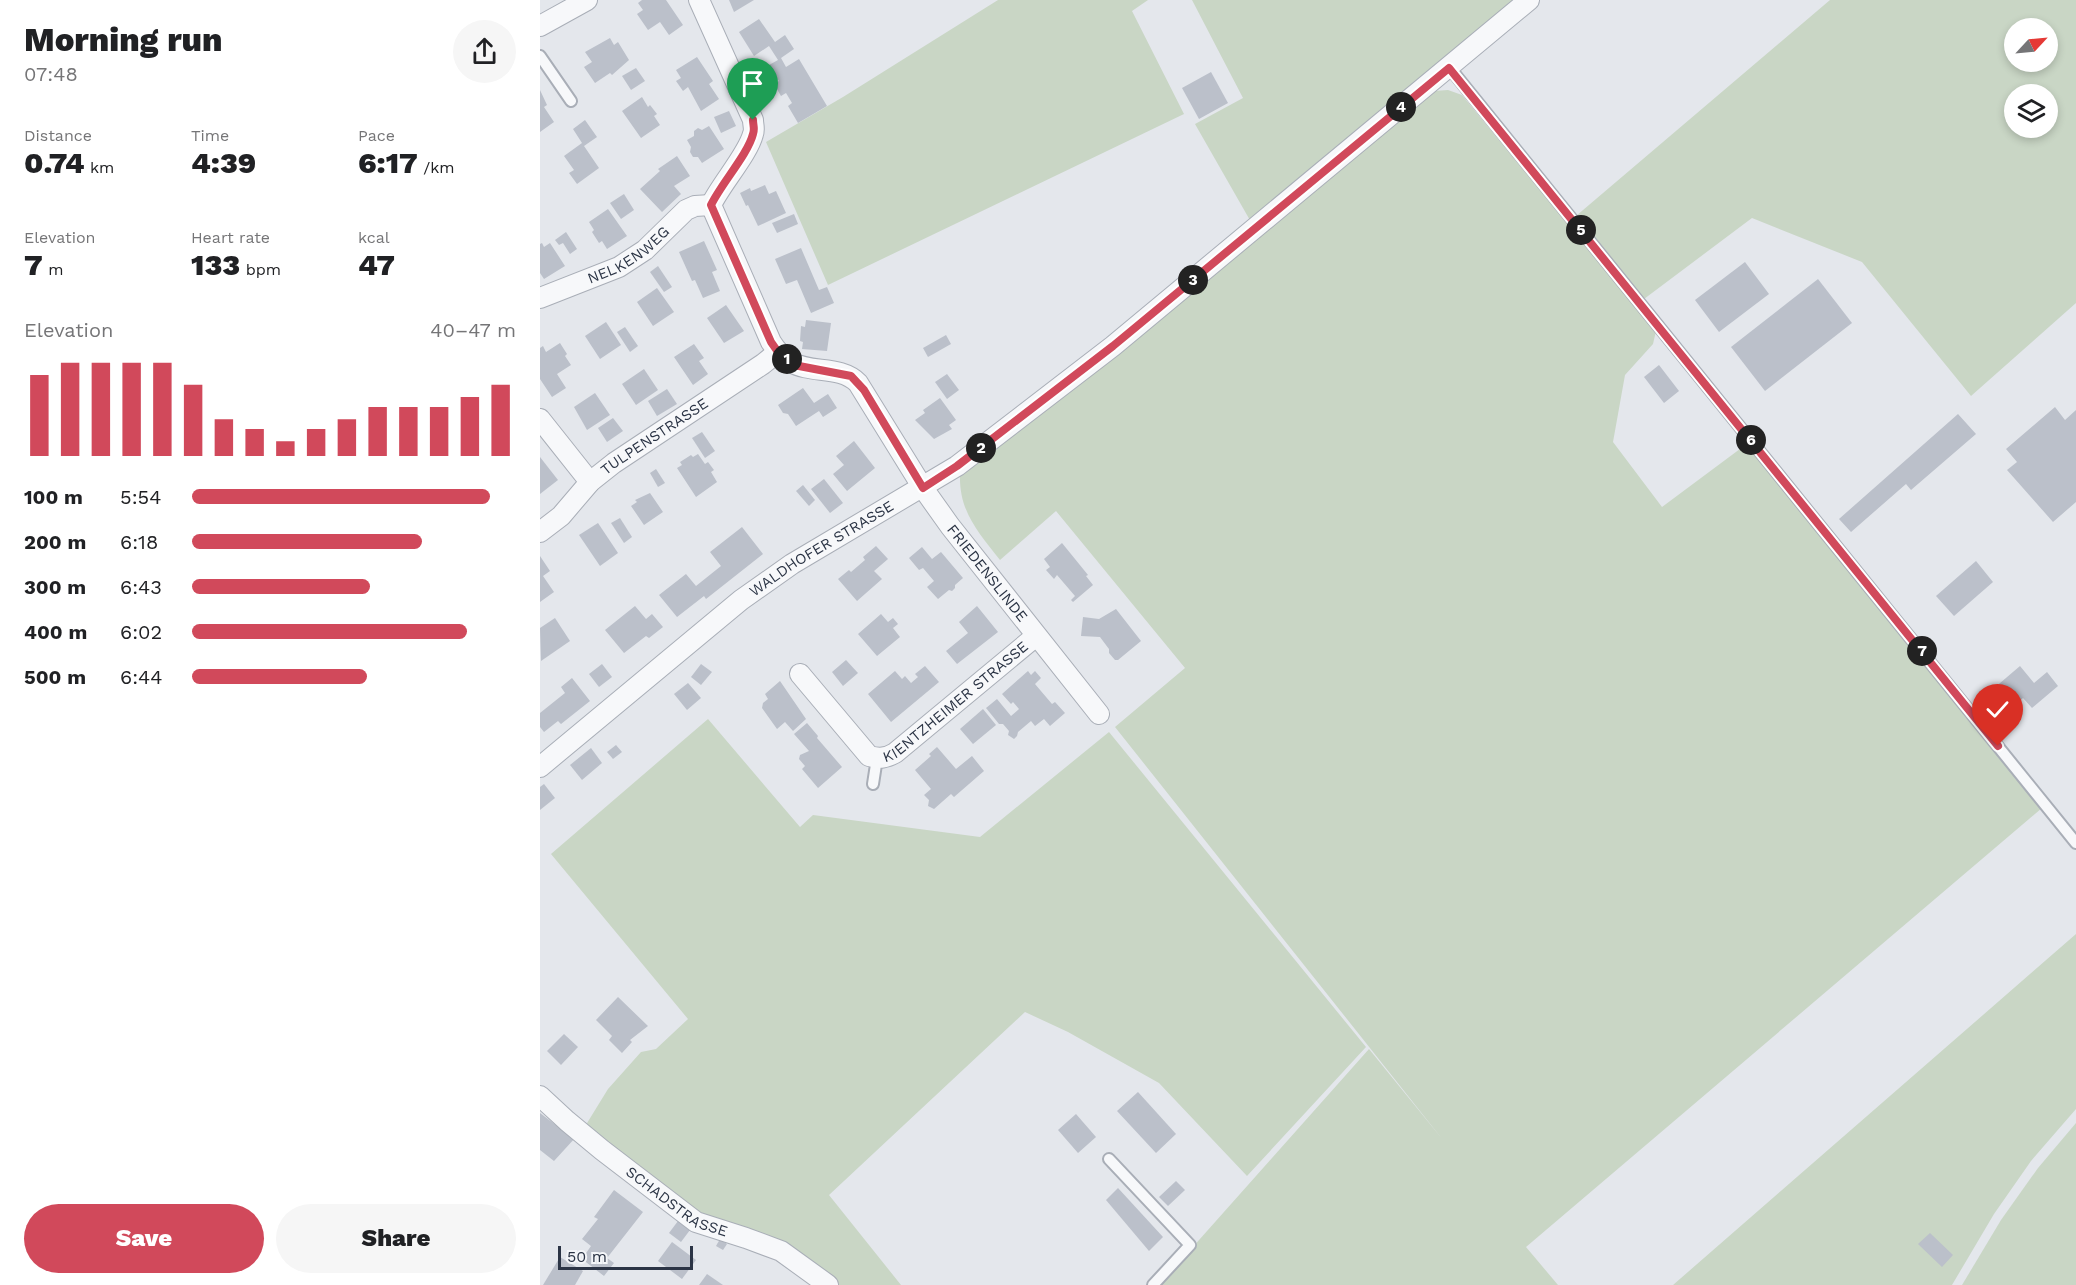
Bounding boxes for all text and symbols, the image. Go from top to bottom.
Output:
north arrow [2004,18,2058,72]
map controls [2004,18,2058,138]
text: Morning run [24,20,223,59]
button: share [453,20,516,83]
pin [727,58,778,120]
text: 07:48 [24,62,78,86]
icon: arrive [736,67,769,100]
button: layers [2004,84,2058,138]
pin: 4 [1386,92,1416,122]
text: 4 [1396,97,1406,116]
text: Distance [24,126,92,145]
text: Time [191,126,229,145]
text: Pace [358,126,395,145]
text: 0.74 [24,145,84,180]
text: 4:39 [191,145,256,180]
text: 6:17 [358,145,418,180]
text: km [84,158,114,177]
text: /km [418,158,455,177]
pin: 5 [1566,215,1596,245]
text: 5 [1576,220,1586,239]
street label: NELKENWEG [585,222,673,288]
text: Elevation [24,228,95,247]
text: Heart rate [191,228,270,247]
text: kcal [358,228,390,247]
text: 7 [24,247,43,282]
text: 133 [191,247,240,282]
text: 47 [358,247,395,282]
text: m [43,260,63,279]
text: bpm [240,260,281,279]
pin: 3 [1178,265,1208,295]
text: 3 [1188,270,1198,289]
text: Elevation [24,318,113,342]
text: 40–47 m [430,318,516,342]
pin: 1 [772,344,802,374]
text: 1 [784,349,790,368]
street label: TULPENSTRASSE [597,394,711,479]
pin: 6 [1736,425,1766,455]
text: 6 [1746,430,1756,449]
pin: 2 [966,433,996,463]
text: 2 [976,438,986,457]
text: 100 m [24,485,83,509]
text: 5:54 [120,485,161,509]
street label: WALDHOFER STRASSE [746,497,897,600]
street label: FRIEDENSLINDE [943,521,1031,625]
text: 200 m [24,530,86,554]
text: 6:18 [120,530,158,554]
text: 300 m [24,575,86,599]
text: 6:43 [120,575,162,599]
text: 400 m [24,620,87,644]
text: 6:02 [120,620,162,644]
pin: 7 [1907,636,1937,666]
street label: KIENTZHEIMER STRASSE [880,637,1032,766]
text: 7 [1917,641,1927,660]
text: 500 m [24,665,86,689]
text: 6:44 [120,665,163,689]
pin [1972,684,2023,746]
icon: check [1981,693,2014,726]
street label: SCHADSTRASSE [622,1163,730,1241]
button: Save [24,1204,264,1273]
button: Share [276,1204,516,1273]
scale bar [558,1243,693,1270]
text: 50 m [567,1247,607,1266]

